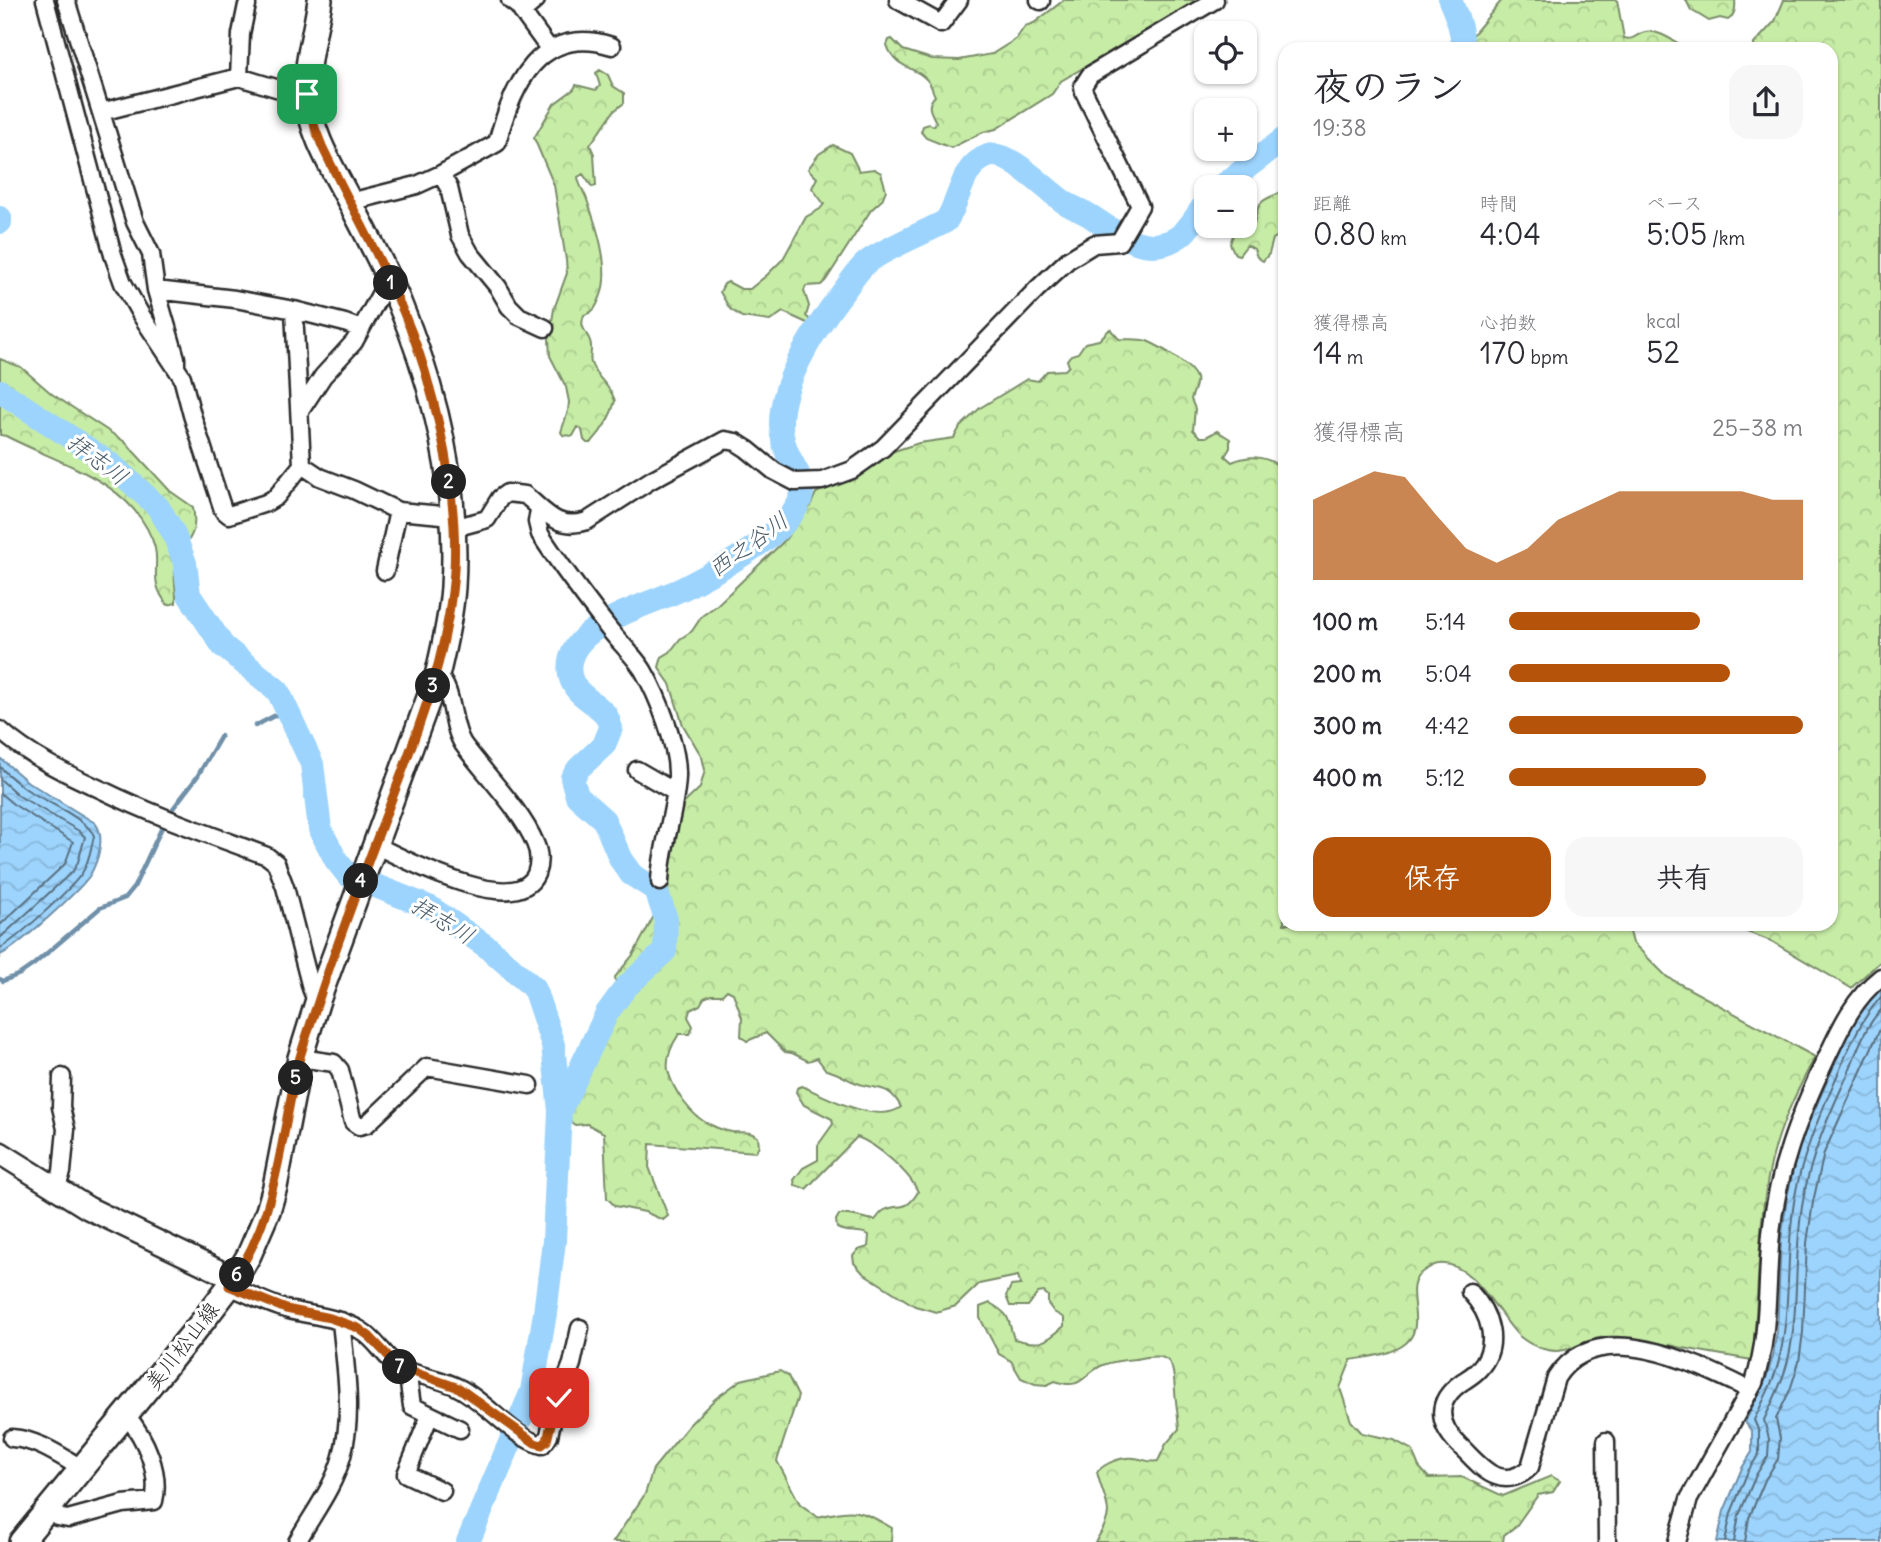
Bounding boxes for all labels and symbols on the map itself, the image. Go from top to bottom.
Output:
pin [277,64,337,124]
pin: 1 [374,266,408,300]
water label: 拝志川 [62,427,134,491]
pin: 2 [432,464,466,500]
water label: 西之谷川 [702,505,794,583]
pin: 3 [416,668,450,704]
pin: 4 [344,864,378,898]
water label: 拝志川 [406,890,480,950]
pin: 5 [278,1060,314,1096]
pin: 6 [219,1258,254,1292]
street label: 美川松山線 [139,1296,225,1396]
pin: 7 [382,1350,418,1384]
pin [529,1368,589,1428]

